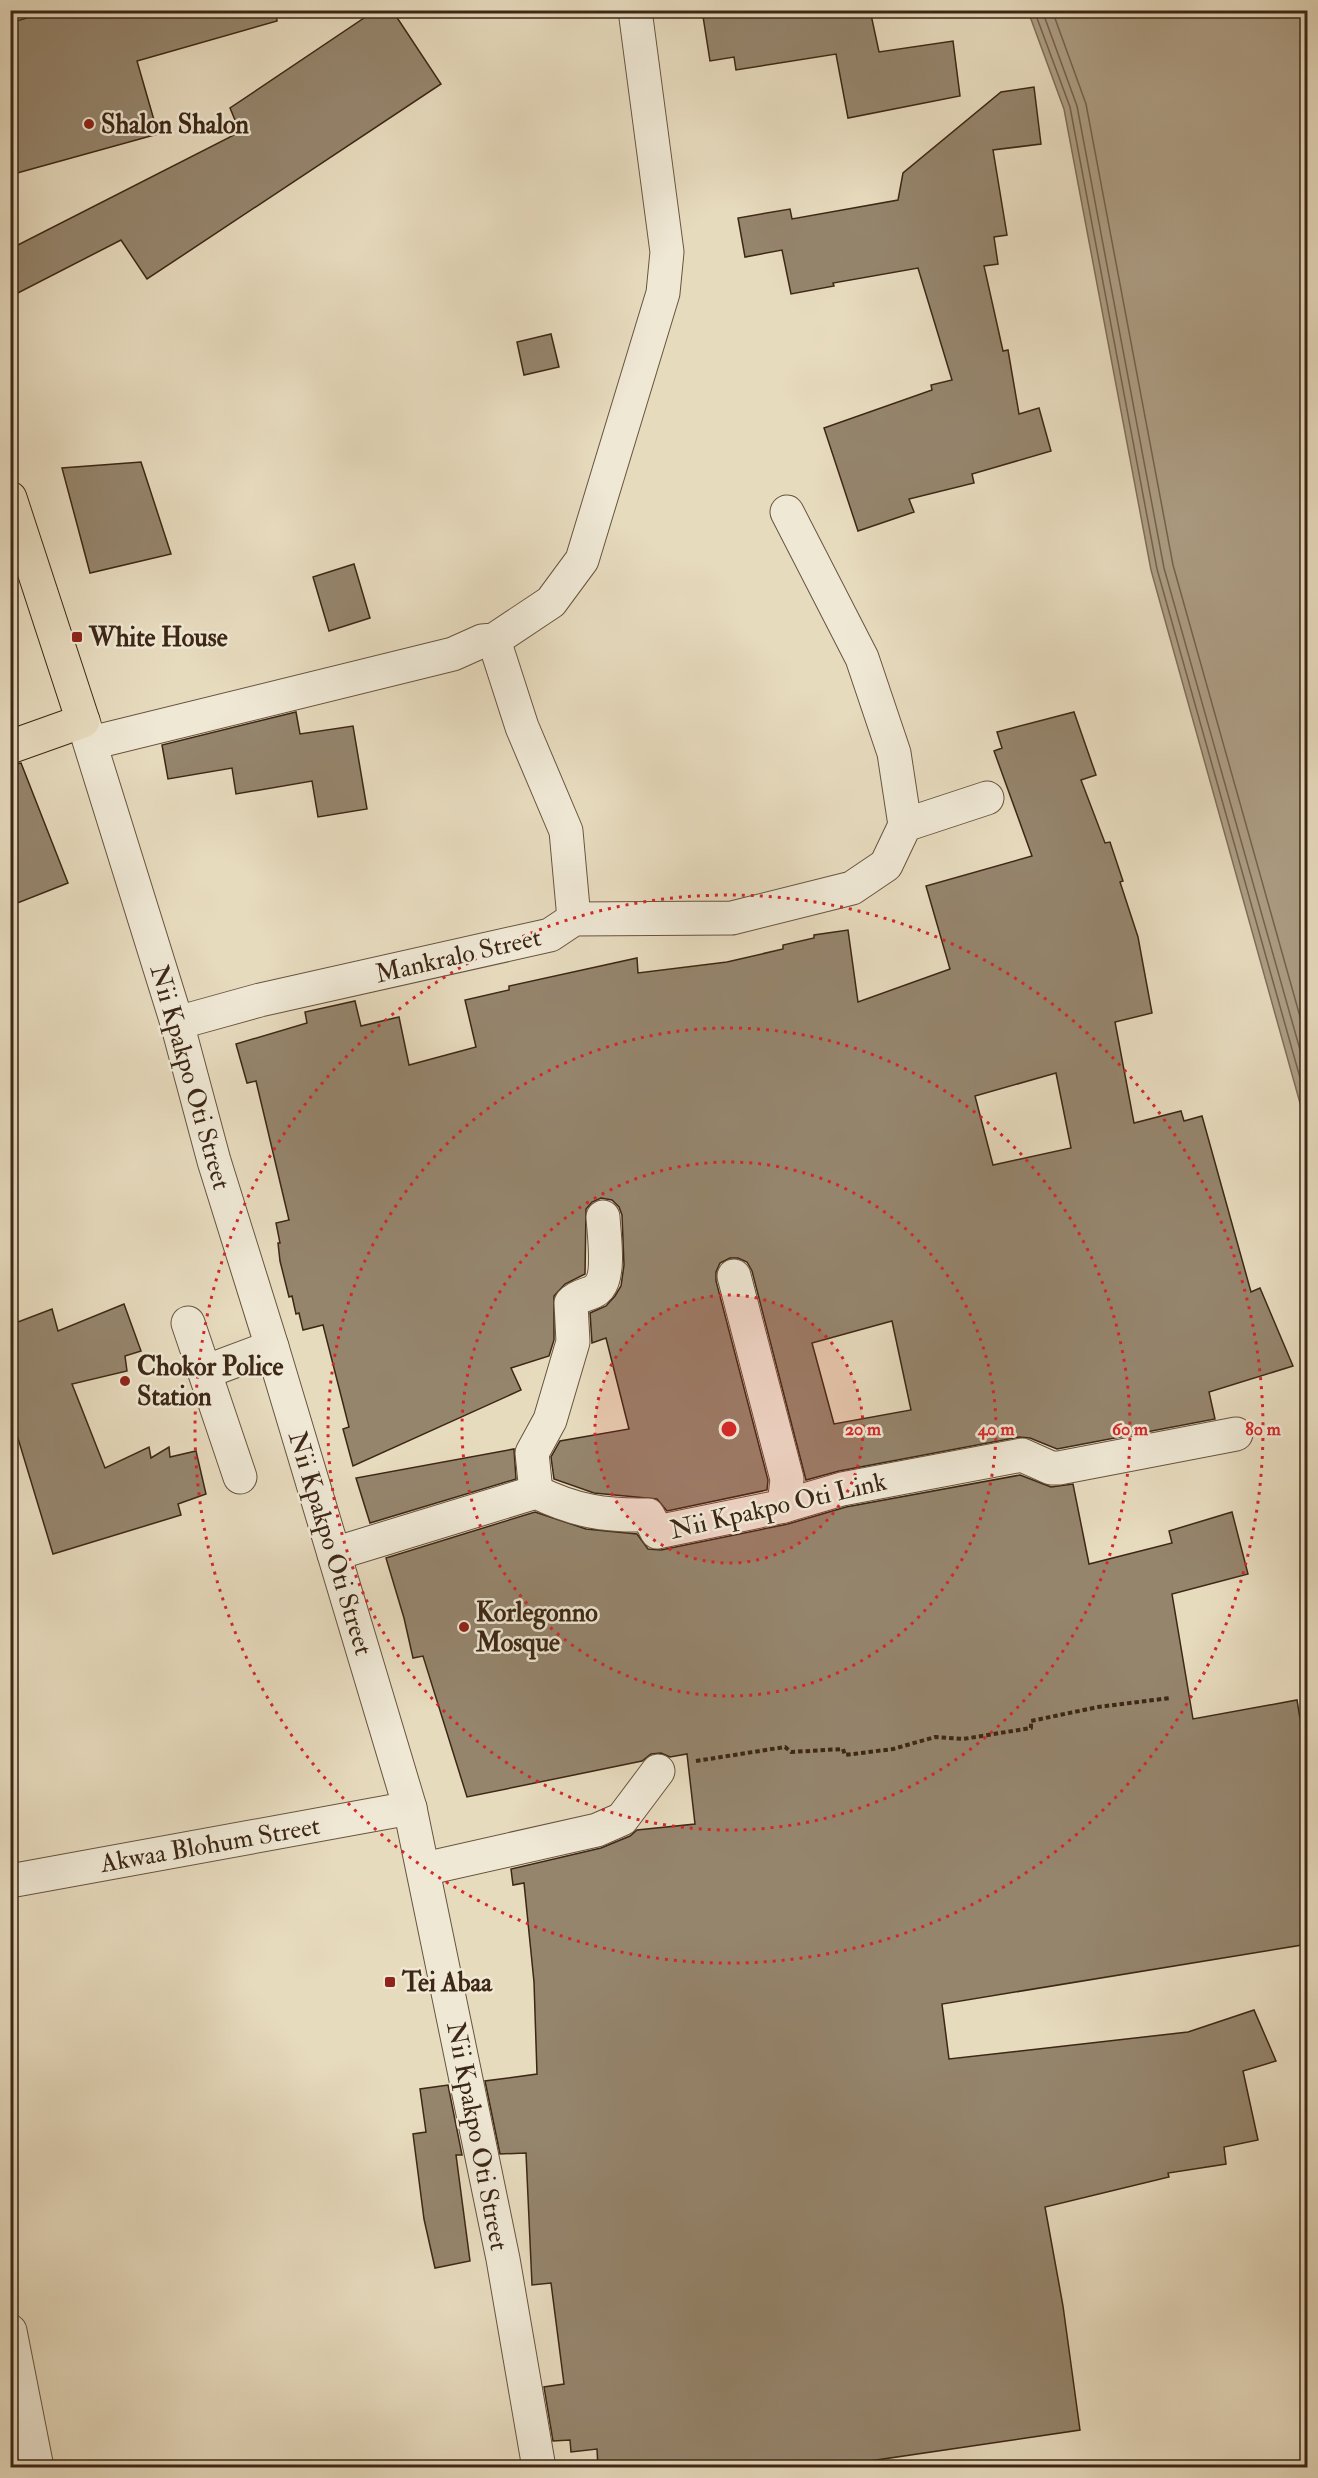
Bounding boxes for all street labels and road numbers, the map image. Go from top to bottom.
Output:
street label: Mankralo Street [372,921,544,991]
street label: Nii Kpakpo Oti Street [142,961,237,1194]
street label: Nii Kpakpo Oti Street [280,1428,379,1659]
street label: Nii Kpakpo Oti Link [667,1465,890,1547]
street label: Akwaa Blohum Street [97,1810,323,1880]
street label: Nii Kpakpo Oti Street [438,2019,515,2253]

